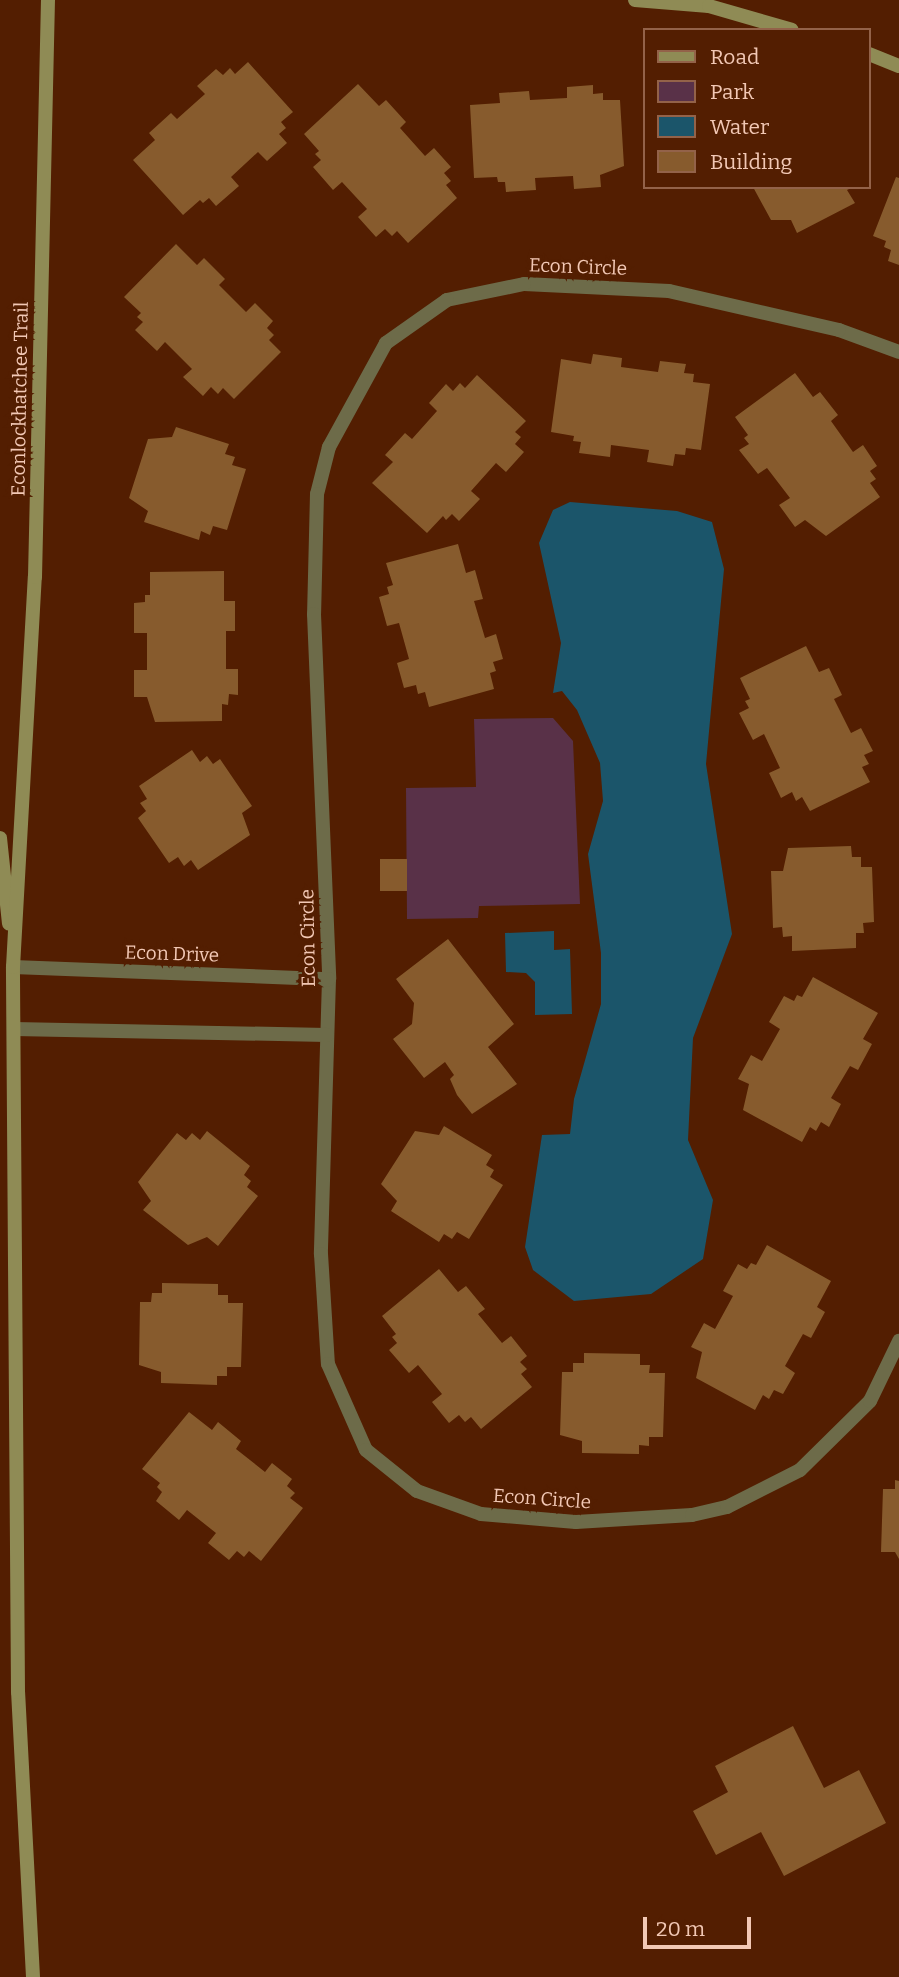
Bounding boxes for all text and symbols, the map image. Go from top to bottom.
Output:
legend [643,28,871,189]
text: Road [710,44,759,70]
text: Park [710,79,754,105]
text: Water [710,114,769,140]
text: Building [710,149,792,175]
street label: Econ Circle [529,254,627,280]
street label: Econlockhatchee Trail [7,301,33,497]
street label: Econ Circle [296,889,320,987]
street label: Econ Drive [124,941,220,967]
street label: Econ Circle [492,1484,592,1514]
scale bar [647,1904,755,1948]
text: 20 m [656,1916,705,1942]

